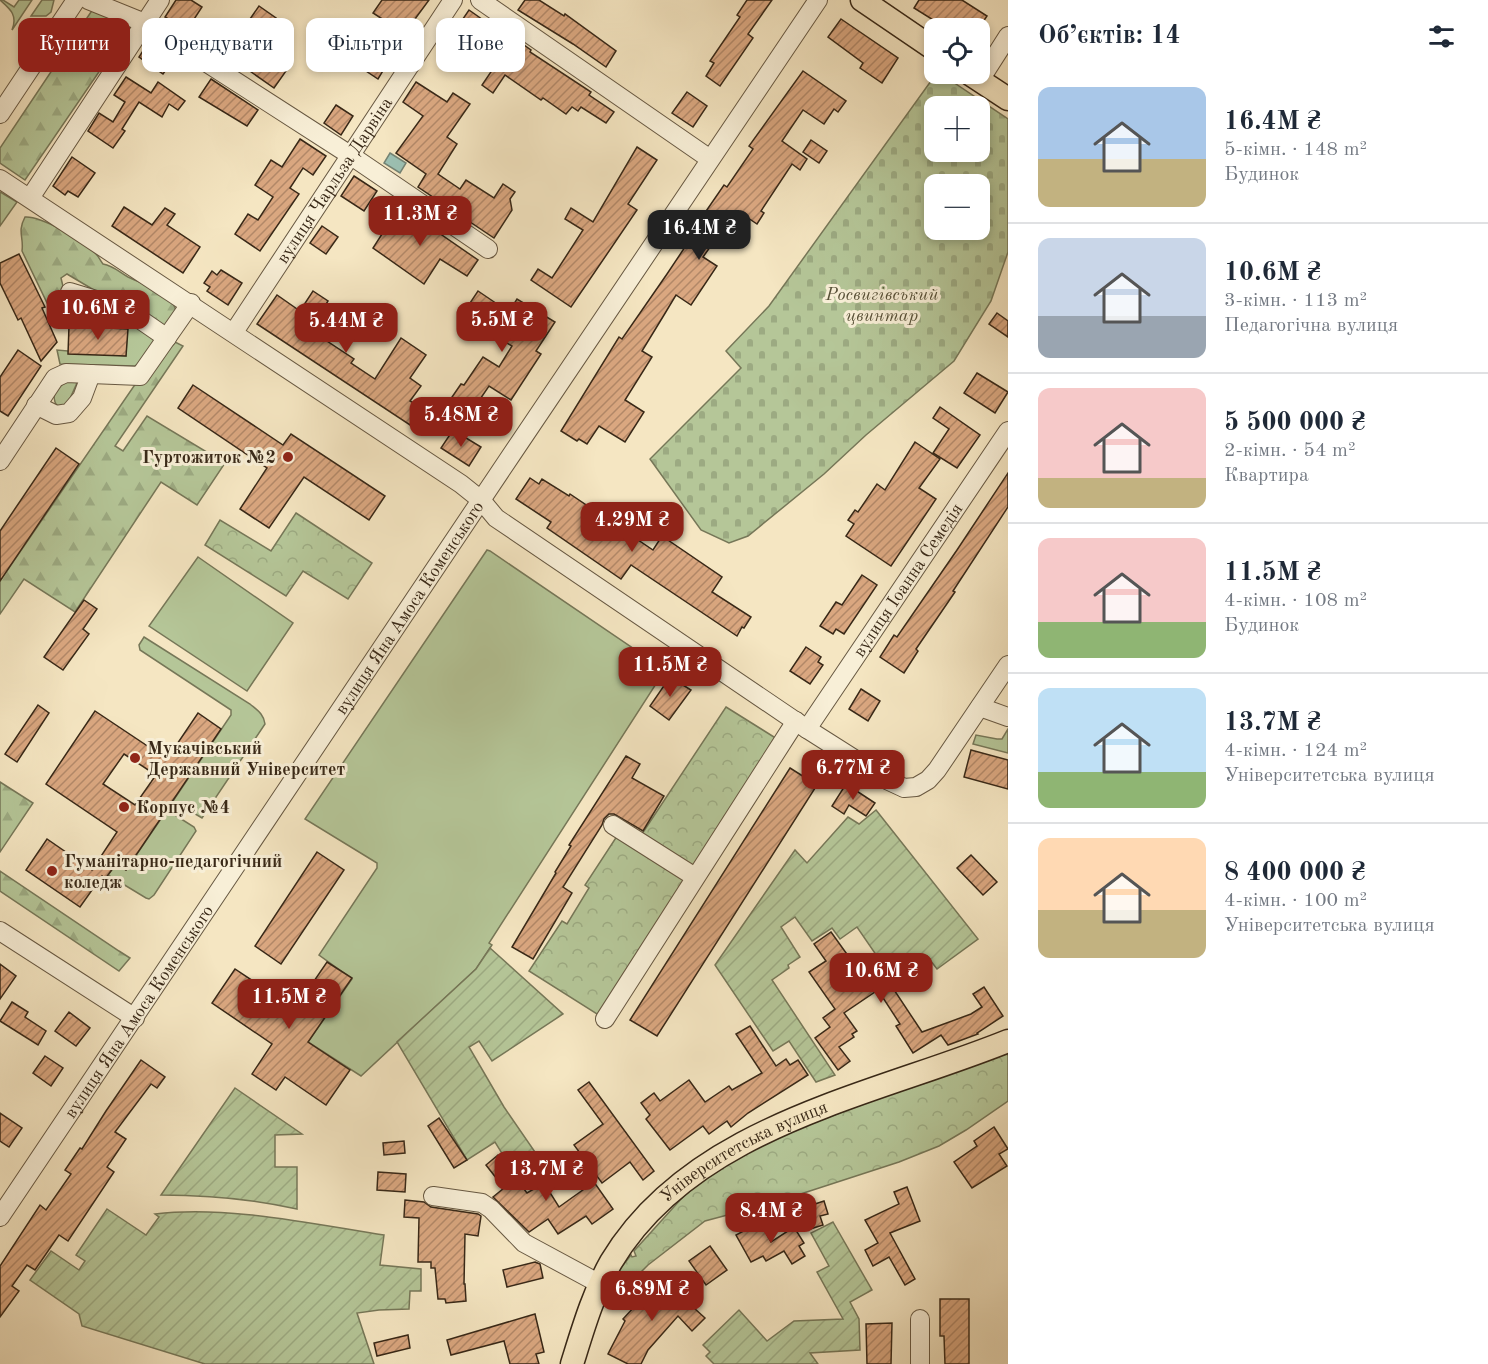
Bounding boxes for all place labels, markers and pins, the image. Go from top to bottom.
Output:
pin: 11.3M ₴ [365,196,475,247]
pin: 16.4M ₴ [644,210,754,261]
pin: 10.6M ₴ [43,290,153,341]
pin: 5.5M ₴ [453,302,551,353]
pin: 5.44M ₴ [291,303,401,354]
pin: 5.48M ₴ [406,397,516,448]
place label: Гуртожиток №2 [142,449,276,467]
marker: Гуртожиток №2 [281,450,295,464]
pin: 4.29M ₴ [577,502,687,553]
pin: 11.5M ₴ [615,647,725,698]
place label: Мукачівський Державний Університет [147,740,346,779]
pin: 6.77M ₴ [798,750,908,801]
marker: Мукачівський Державний Університет [128,751,142,765]
place label: Корпус №4 [136,799,230,817]
marker: Корпус №4 [117,800,131,814]
place label: Гуманітарно-педагогічний коледж [64,853,282,892]
marker: Гуманітарно-педагогічний коледж [45,864,59,878]
pin: 10.6M ₴ [826,953,936,1004]
pin: 11.5M ₴ [234,979,344,1030]
pin: 13.7M ₴ [491,1151,601,1202]
pin: 8.4M ₴ [722,1193,820,1244]
pin: 6.89M ₴ [597,1271,707,1322]

